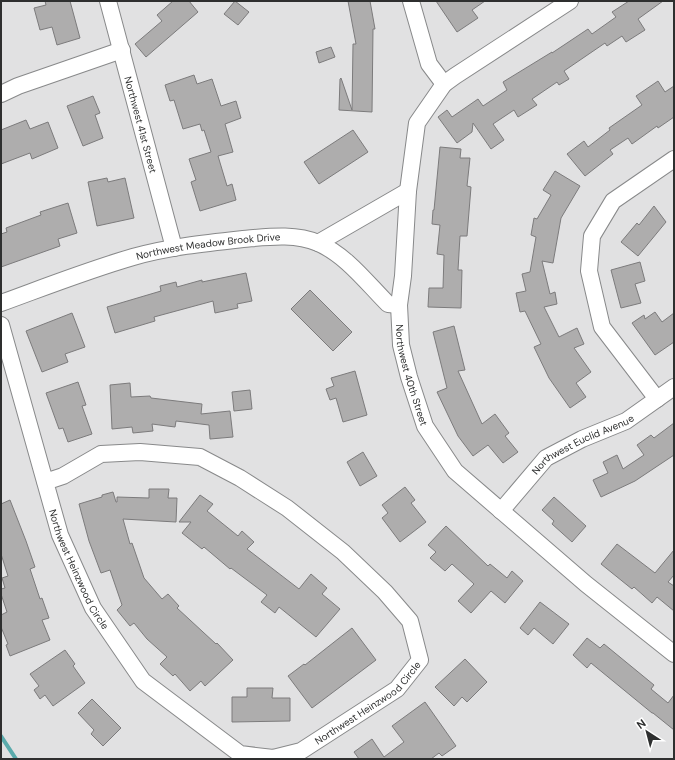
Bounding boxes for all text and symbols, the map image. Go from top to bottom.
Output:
street label: Northwest 41st Street [122,75,160,175]
street label: Northwest Meadow Brook Drive [135,230,281,262]
street label: Northwest 40th Street [393,324,431,427]
street label: Northwest Euclid Avenue [529,411,637,477]
street label: Northwest Heinzwood Circle [47,508,112,632]
street label: Northwest Heinzwood Circle [312,658,423,747]
north arrow [627,712,667,752]
text: N [634,716,648,732]

